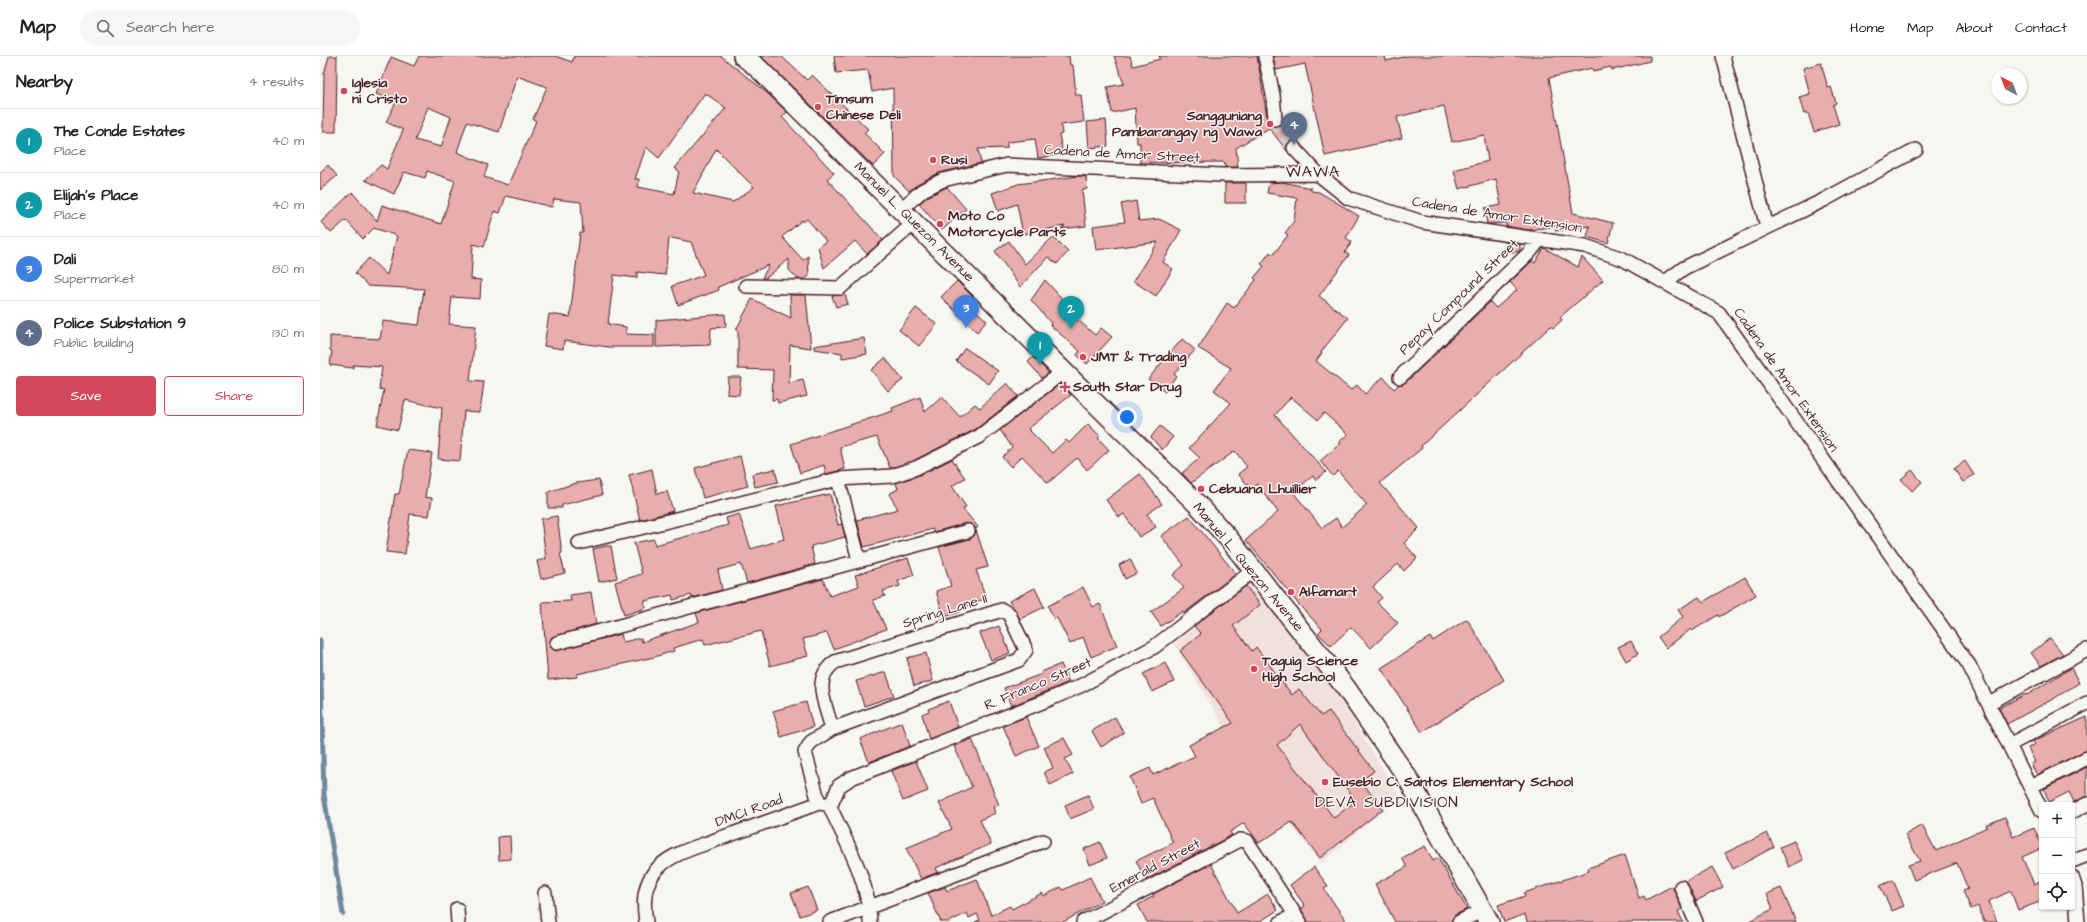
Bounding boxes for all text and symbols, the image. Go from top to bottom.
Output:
search box [80,10,360,46]
text: Map [20,14,56,41]
icon: search [94,17,116,39]
text: Search here [126,17,215,38]
text: Home [1850,18,1885,38]
text: Map [1907,18,1933,38]
text: About [1955,18,1993,38]
text: Contact [2015,18,2067,38]
north arrow [1991,68,2027,104]
text: Nearby [16,70,73,94]
text: 4 results [249,73,304,91]
place label: Iglesia ni Cristo [352,73,407,109]
marker: Iglesia ni Cristo [339,86,349,96]
place label: Timsum Chinese Deli [825,89,902,125]
marker: Timsum Chinese Deli [813,102,823,112]
place label: Sangguniang Pambarangay ng Wawa [1112,106,1263,143]
pin: 4 [1281,112,1307,145]
marker: Sangguniang Pambarangay ng Wawa [1265,119,1275,129]
text: The Conde Estates [54,121,185,142]
text: 1 [28,132,30,150]
text: 40 m [272,132,304,150]
street label: Cadena de Amor Street [1044,140,1201,168]
text: Place [54,142,86,160]
place label: Rusi [941,150,968,170]
marker: Rusi [928,155,938,165]
street label: Manuel L. Quezon Avenue [849,157,979,287]
district label: WAWA [1286,161,1340,183]
text: Elijah's Place [54,185,138,206]
street label: Cadena de Amor Extension [1410,192,1584,238]
text: 2 [25,196,33,214]
text: 40 m [272,196,304,214]
text: Place [54,206,86,224]
place label: Moto Co Motorcycle Parts [948,206,1066,242]
marker: Moto Co Motorcycle Parts [935,219,945,229]
street label: Pepay Compound Street [1395,234,1523,359]
text: Dali [54,249,76,270]
text: 3 [26,260,32,278]
text: 80 m [272,260,304,278]
text: Supermarket [54,270,135,288]
pin: 3 [953,295,979,328]
pin: 2 [1058,296,1084,329]
street label: Cadena de Amor Extension [1728,304,1844,456]
text: Police Substation 9 [54,313,186,334]
text: 4 [25,324,33,342]
text: 130 m [272,324,304,342]
pin: 1 [1027,332,1053,365]
text: Public building [54,334,133,352]
place label: JMT & Trading [1090,347,1187,368]
marker: JMT & Trading [1078,352,1088,362]
button: Save [16,376,156,416]
button: Share [164,376,304,416]
place label: South Star Drug [1072,377,1182,398]
marker: South Star Drug [1060,382,1070,392]
your location [1117,407,1137,427]
place label: Cebuana Lhuillier [1209,479,1316,499]
marker: Cebuana Lhuillier [1196,484,1206,494]
street label: Manuel L. Quezon Avenue [1188,498,1308,636]
place label: Alfamart [1299,582,1357,602]
marker: Alfamart [1286,587,1296,597]
street label: Spring Lane II [900,589,990,633]
place label: Taguig Science High School [1261,651,1359,688]
street label: R. Franco Street [981,652,1095,716]
marker: Taguig Science High School [1249,664,1259,674]
place label: Eusebio C. Santos Elementary School [1333,772,1574,792]
marker: Eusebio C. Santos Elementary School [1320,777,1330,787]
street label: DMCI Road [712,790,786,832]
district label: DEVA SUBDIVISION [1315,792,1459,813]
map controls [2039,802,2075,910]
button: + [2039,802,2075,838]
street label: Emerald Street [1106,834,1204,898]
button: − [2039,838,2075,874]
button: locate [2039,874,2075,910]

